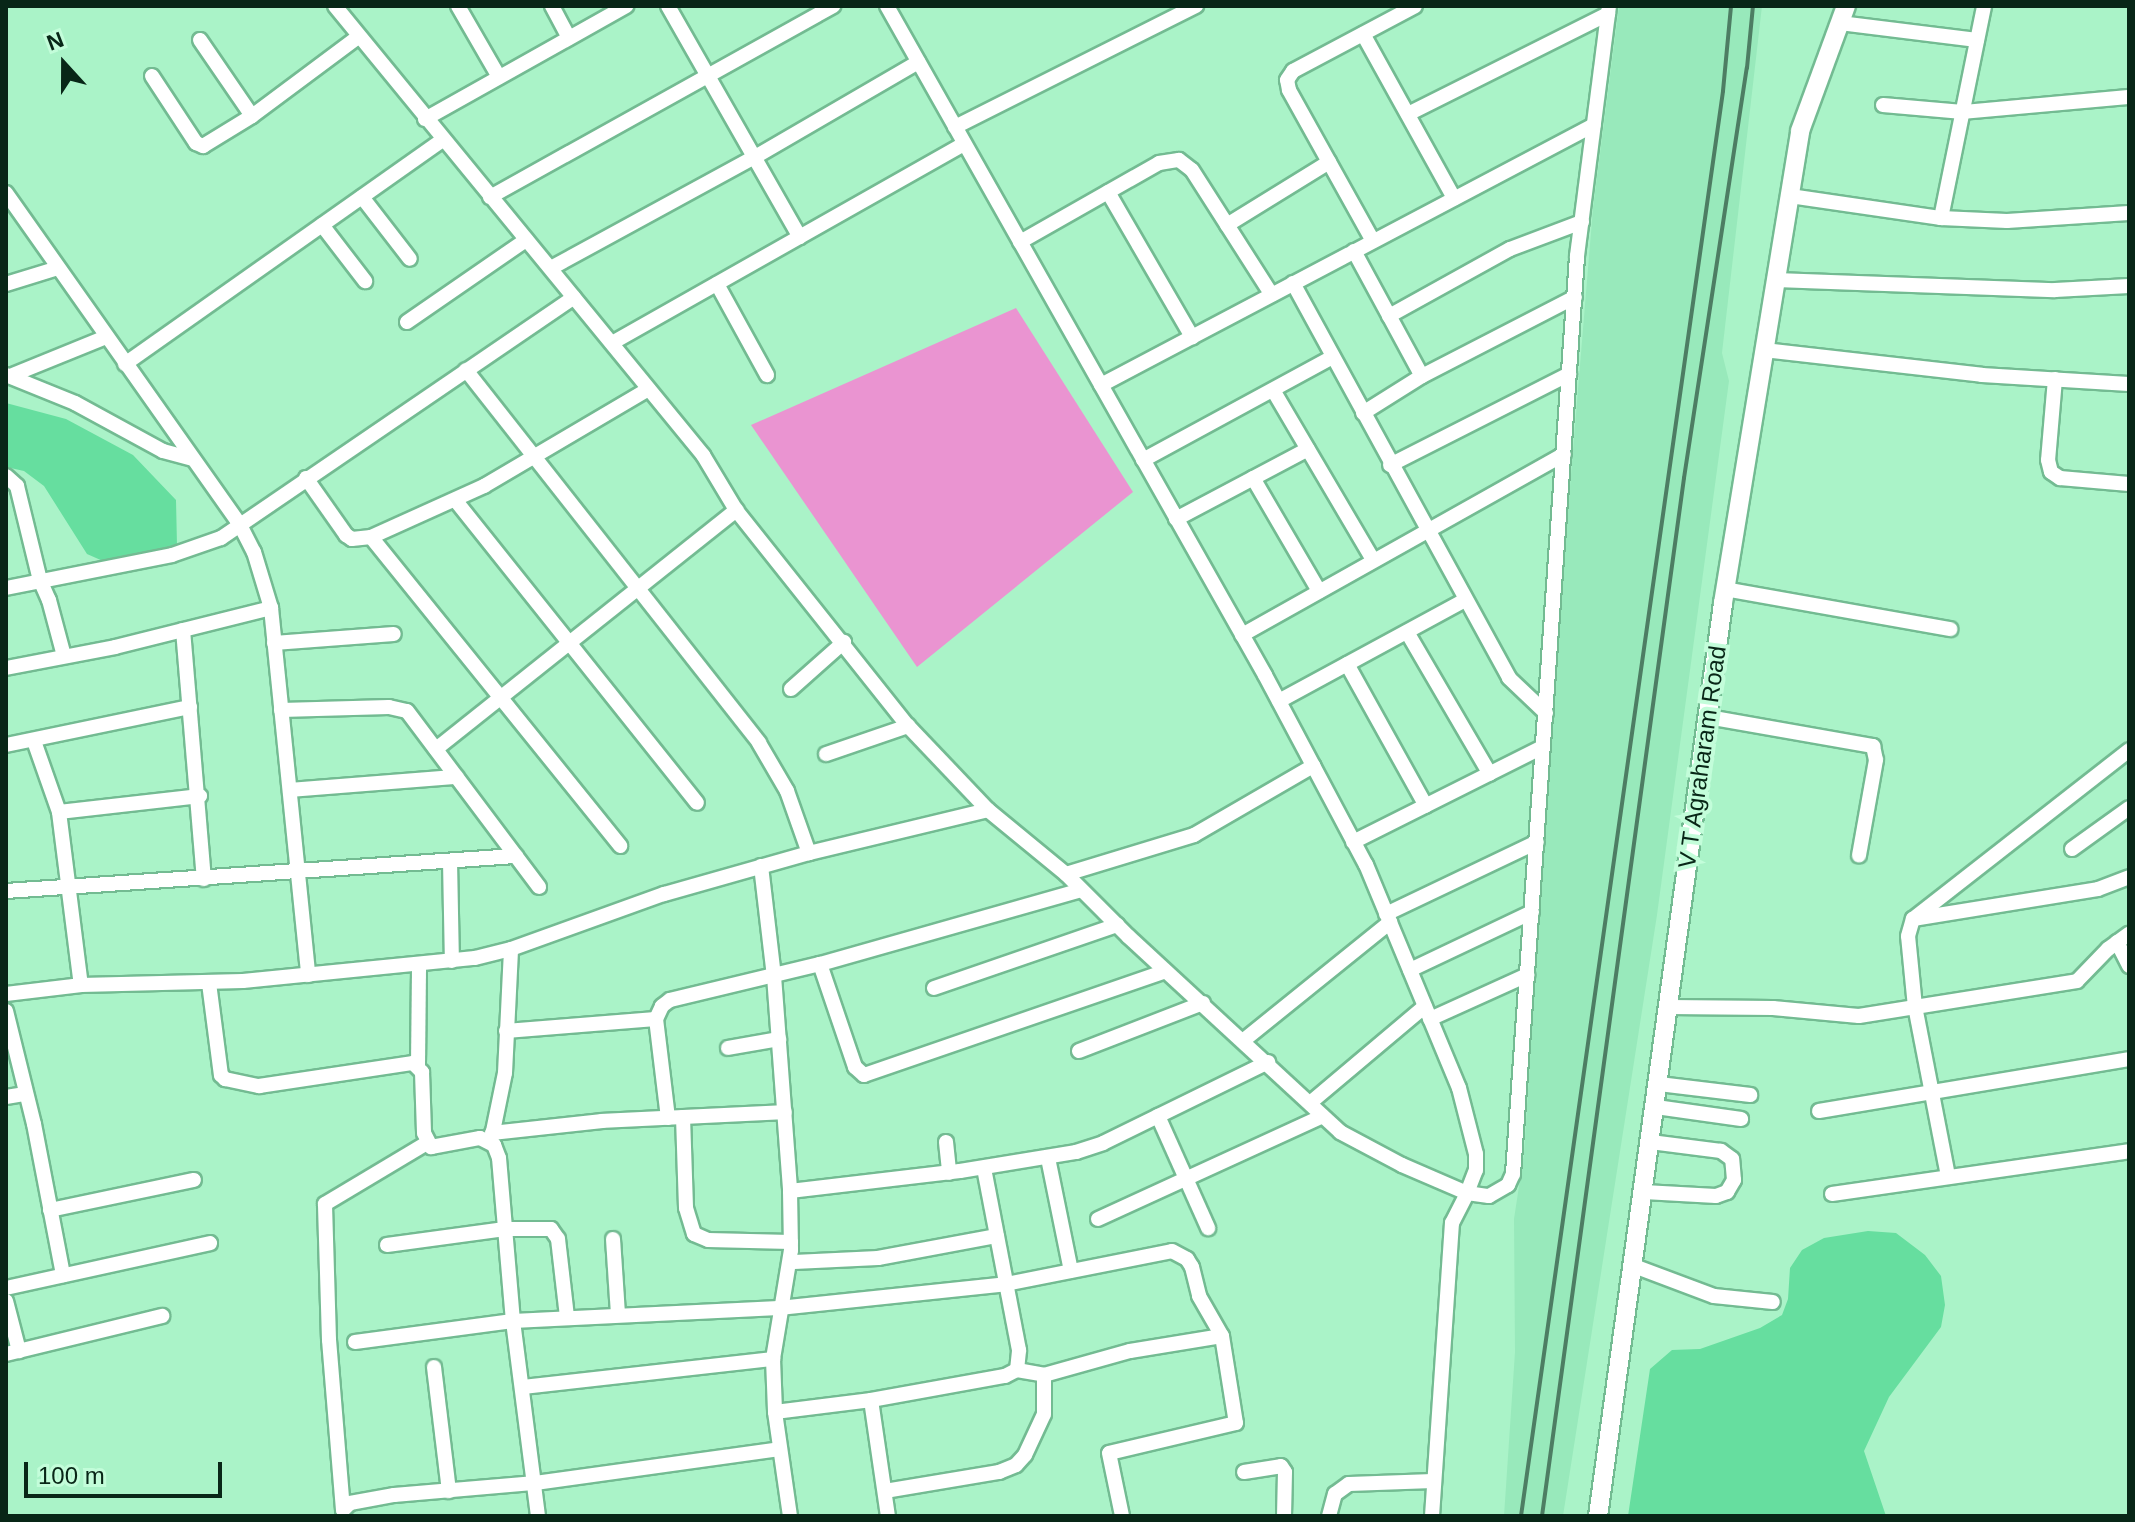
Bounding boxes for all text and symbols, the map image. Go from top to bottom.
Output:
north arrow [24,24,104,104]
text: N [43,27,67,56]
street label: V T Agraharam Road [1672,643,1732,871]
scale bar [28,1446,226,1496]
text: 100 m [38,1462,105,1489]

